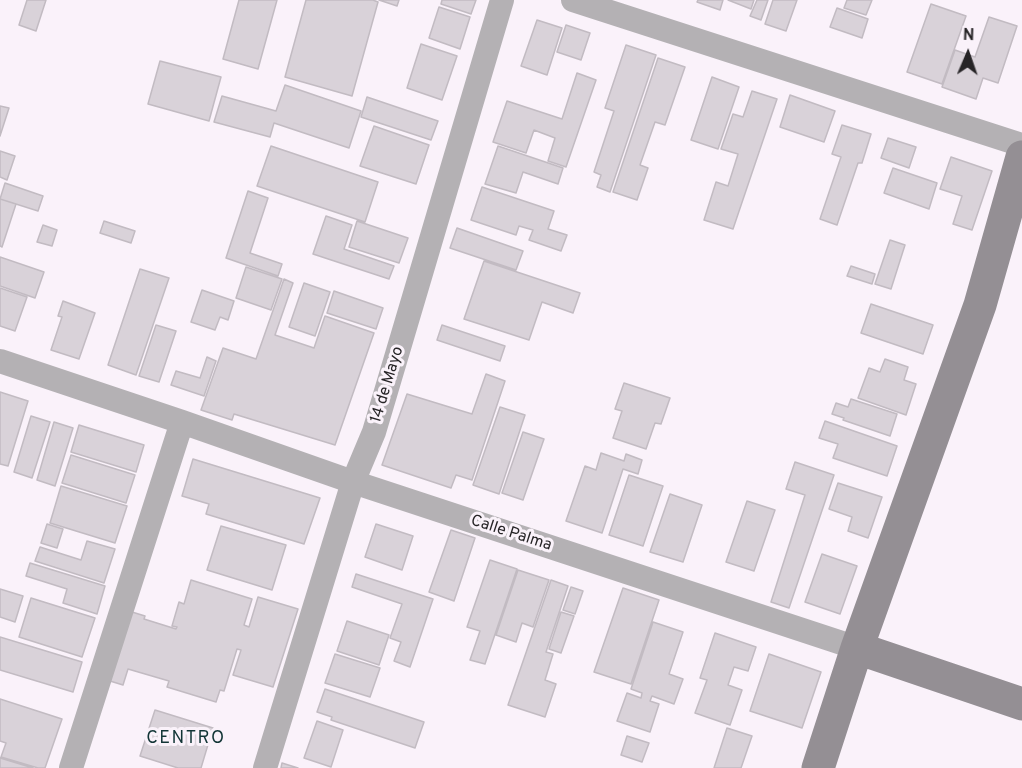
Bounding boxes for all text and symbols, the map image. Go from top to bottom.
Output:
north arrow [938,24,998,84]
text: N [963,26,975,46]
street label: 14 de Mayo [367,345,409,425]
street label: Calle Palma [468,512,554,556]
district label: CENTRO [146,728,226,750]

